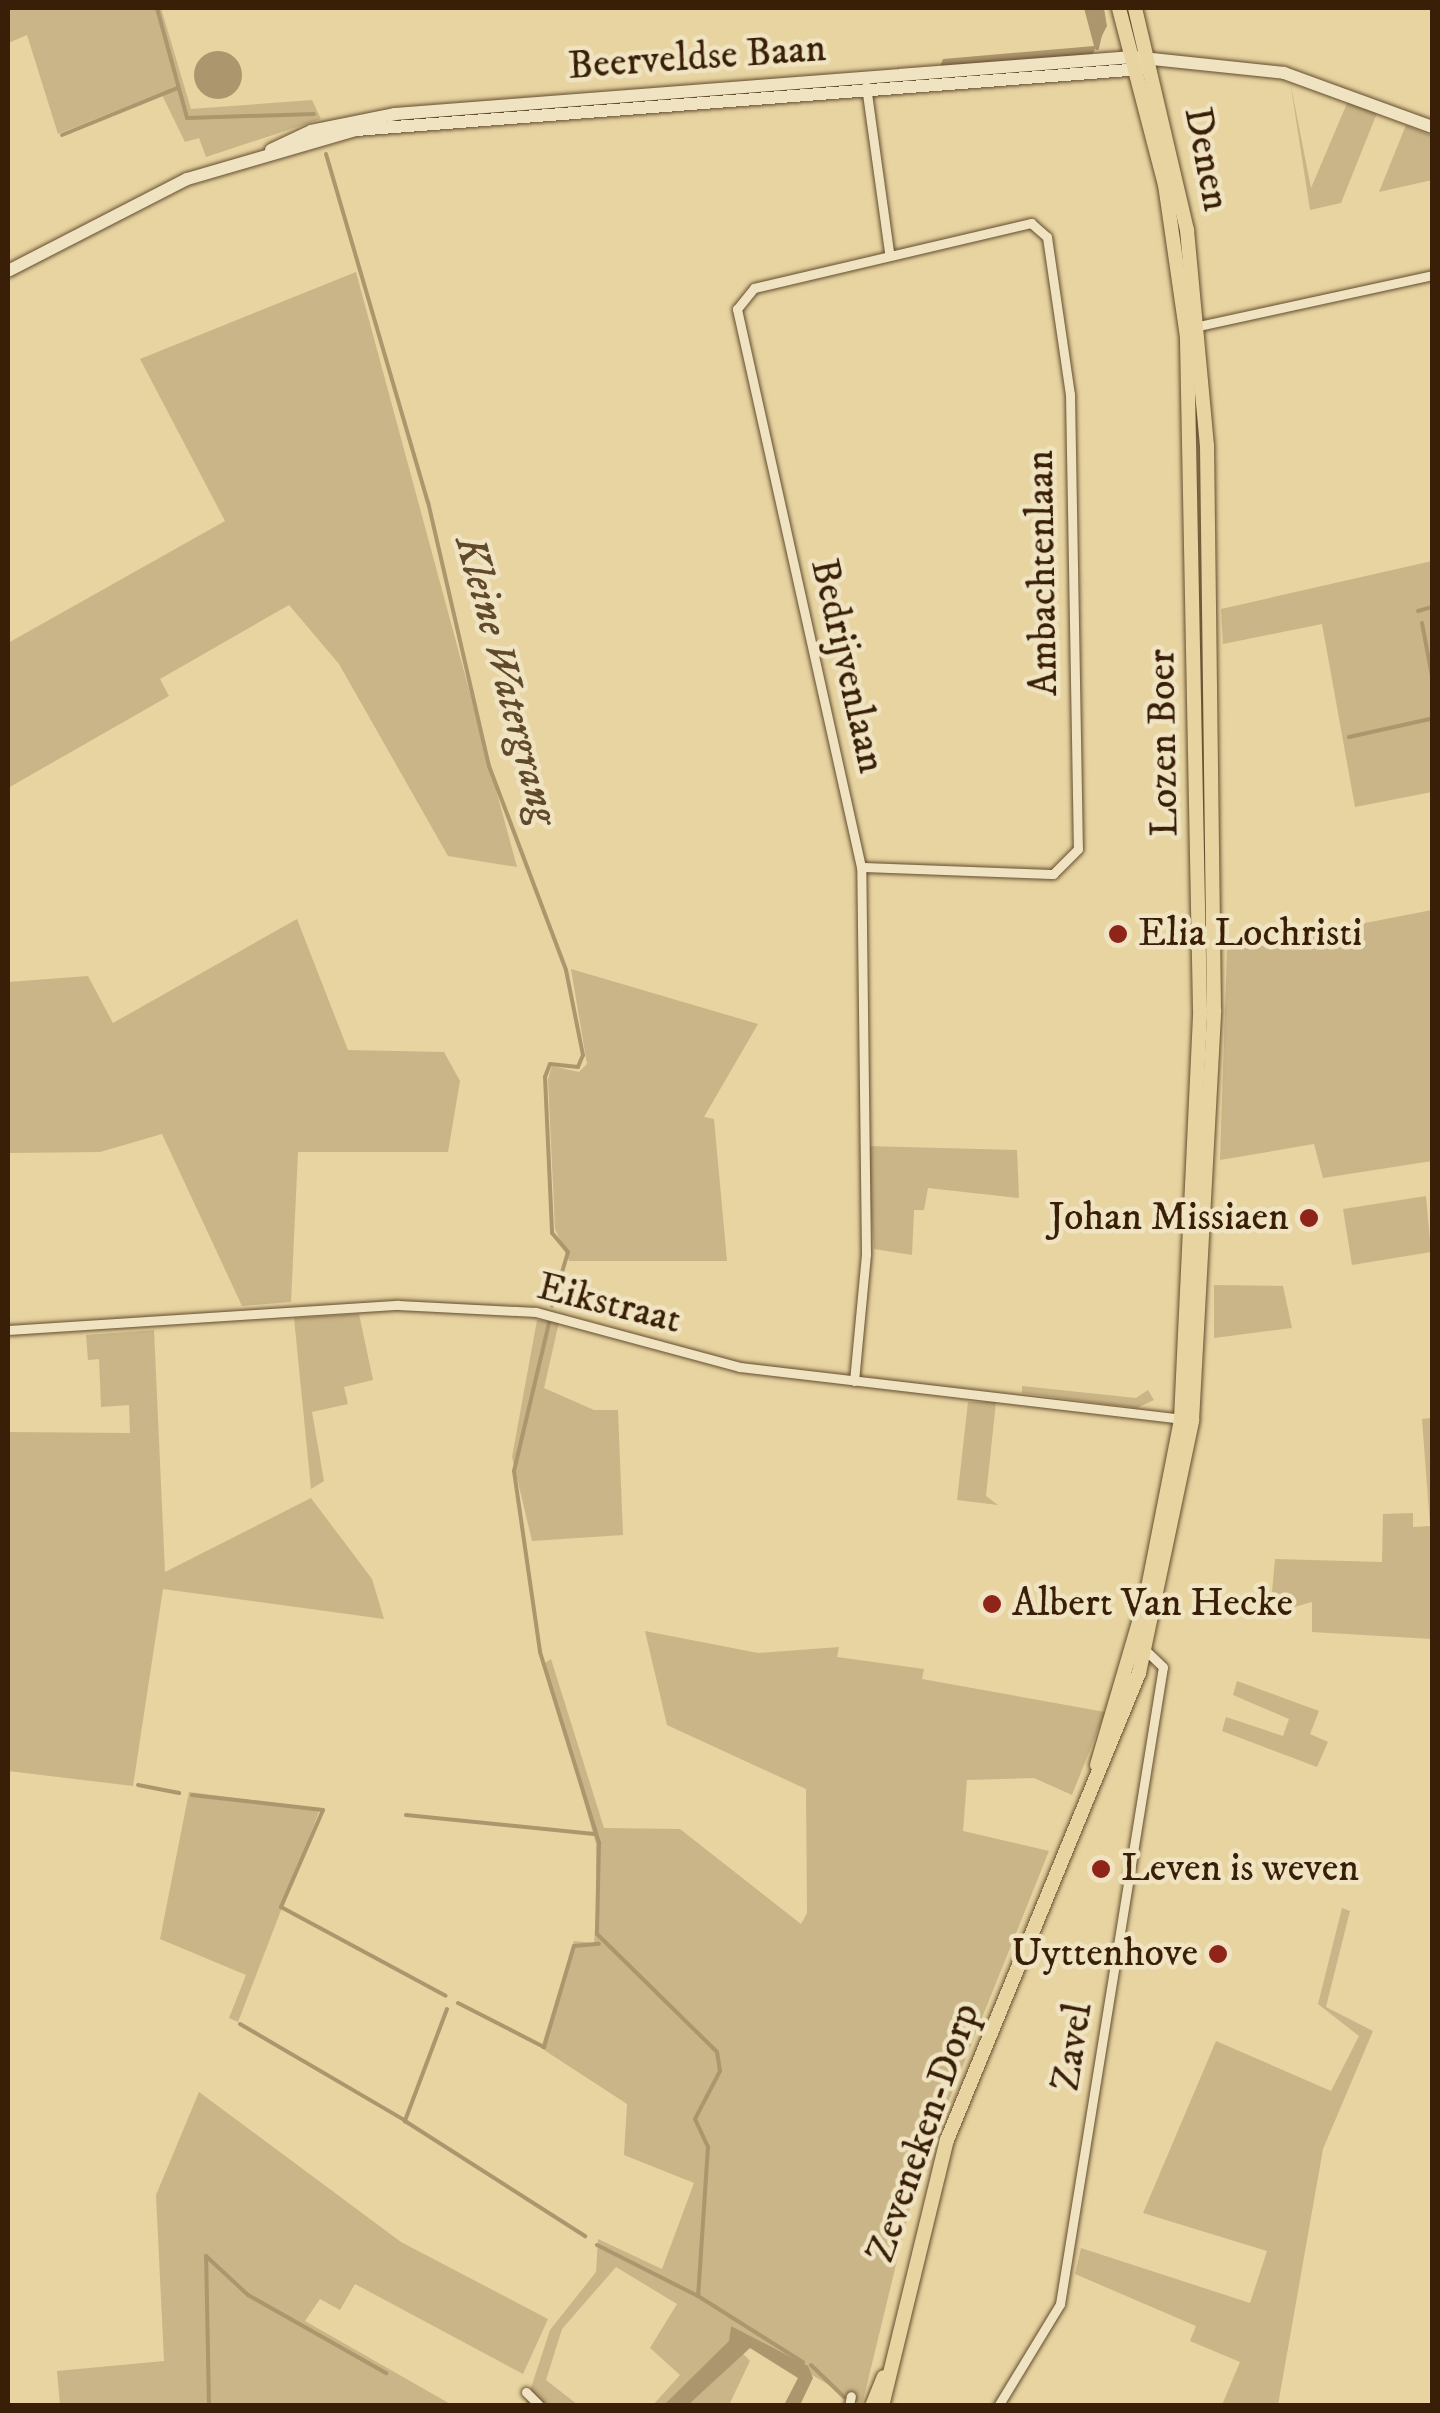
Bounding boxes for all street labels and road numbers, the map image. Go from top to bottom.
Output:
street label: Beerveldse Baan [566,25,828,91]
street label: Denen [1172,103,1240,215]
street label: Ambachtenlaan [1017,449,1069,697]
street label: Bedrijvenlaan [799,554,895,778]
street label: Lozen Boer [1138,649,1190,837]
street label: Eikstraat [532,1263,686,1345]
street label: Zeveneken-Dorp [857,1997,991,2269]
street label: Zavel [1042,1999,1104,2095]

